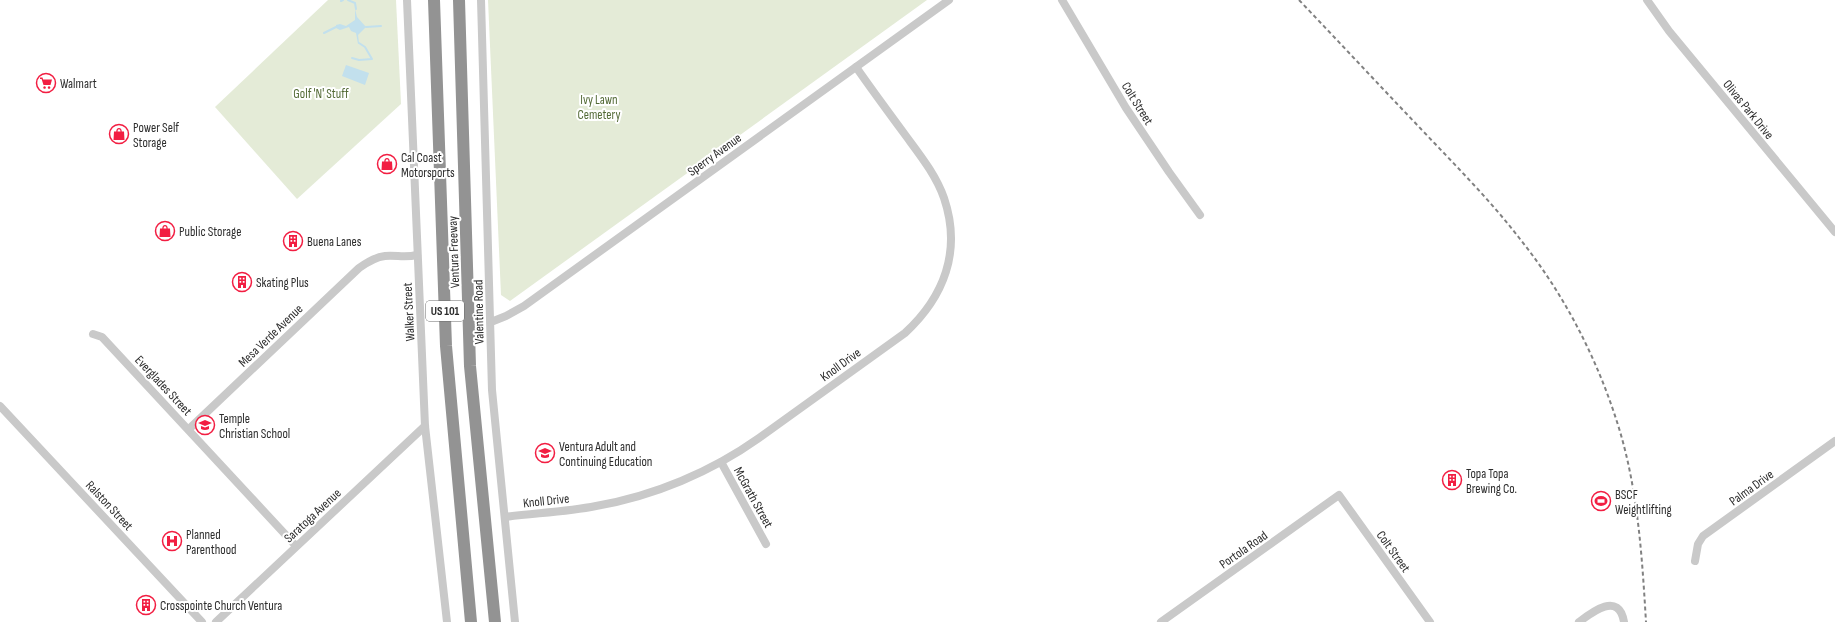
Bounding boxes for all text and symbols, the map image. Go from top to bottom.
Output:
supermarket icon: Walmart [35,72,57,94]
place label: Walmart [60,76,97,92]
street label: Olivas Park Drive [1719,77,1777,143]
street label: Colt Street [1118,79,1157,128]
park label: Golf 'N' Stuff [293,86,349,102]
park label: Ivy Lawn Cemetery [578,92,620,123]
place label: Power Self Storage [133,120,179,151]
shop icon: Power Self Storage [108,123,130,145]
street label: Sperry Avenue [685,130,745,180]
place label: Cal Coast Motorsports [401,150,455,181]
shop icon: Cal Coast Motorsports [376,153,398,175]
street label: Ventura Freeway [445,216,463,288]
shop icon: Public Storage [154,220,176,242]
place label: Public Storage [179,224,241,240]
building icon: Buena Lanes [282,230,304,252]
place label: Buena Lanes [307,234,362,250]
building icon: Skating Plus [231,271,253,293]
place label: Skating Plus [256,275,309,291]
street label: Valentine Road [470,280,488,344]
street label: Walker Street [399,282,419,342]
street label: Mesa Verde Avenue [235,301,306,370]
road number: US 101 [426,301,464,321]
street label: Knoll Drive [817,345,864,385]
street label: Everglades Street [131,352,195,419]
place label: Temple Christian School [219,411,290,442]
school or university icon: Temple Christian School [194,414,216,436]
place label: Ventura Adult and Continuing Education [559,439,652,470]
school or university icon: Ventura Adult and Continuing Education [534,442,556,464]
street label: McGrath Street [730,464,776,531]
place label: Topa Topa Brewing Co. [1466,466,1517,497]
street label: Palma Drive [1726,466,1777,509]
building icon: Topa Topa Brewing Co. [1441,469,1463,491]
street label: Ralston Street [82,477,136,534]
street label: Saratoga Avenue [281,485,345,546]
place label: BSCF Weightlifting [1615,487,1672,518]
sports icon: BSCF Weightlifting [1590,490,1612,512]
street label: Knoll Drive [522,491,570,511]
place label: Planned Parenthood [186,527,236,558]
street label: Portola Road [1216,527,1271,572]
street label: Colt Street [1373,528,1414,576]
hospital icon: Planned Parenthood [161,530,183,552]
building icon: Crosspointe Church Ventura [135,594,157,616]
place label: Crosspointe Church Ventura [160,598,282,614]

